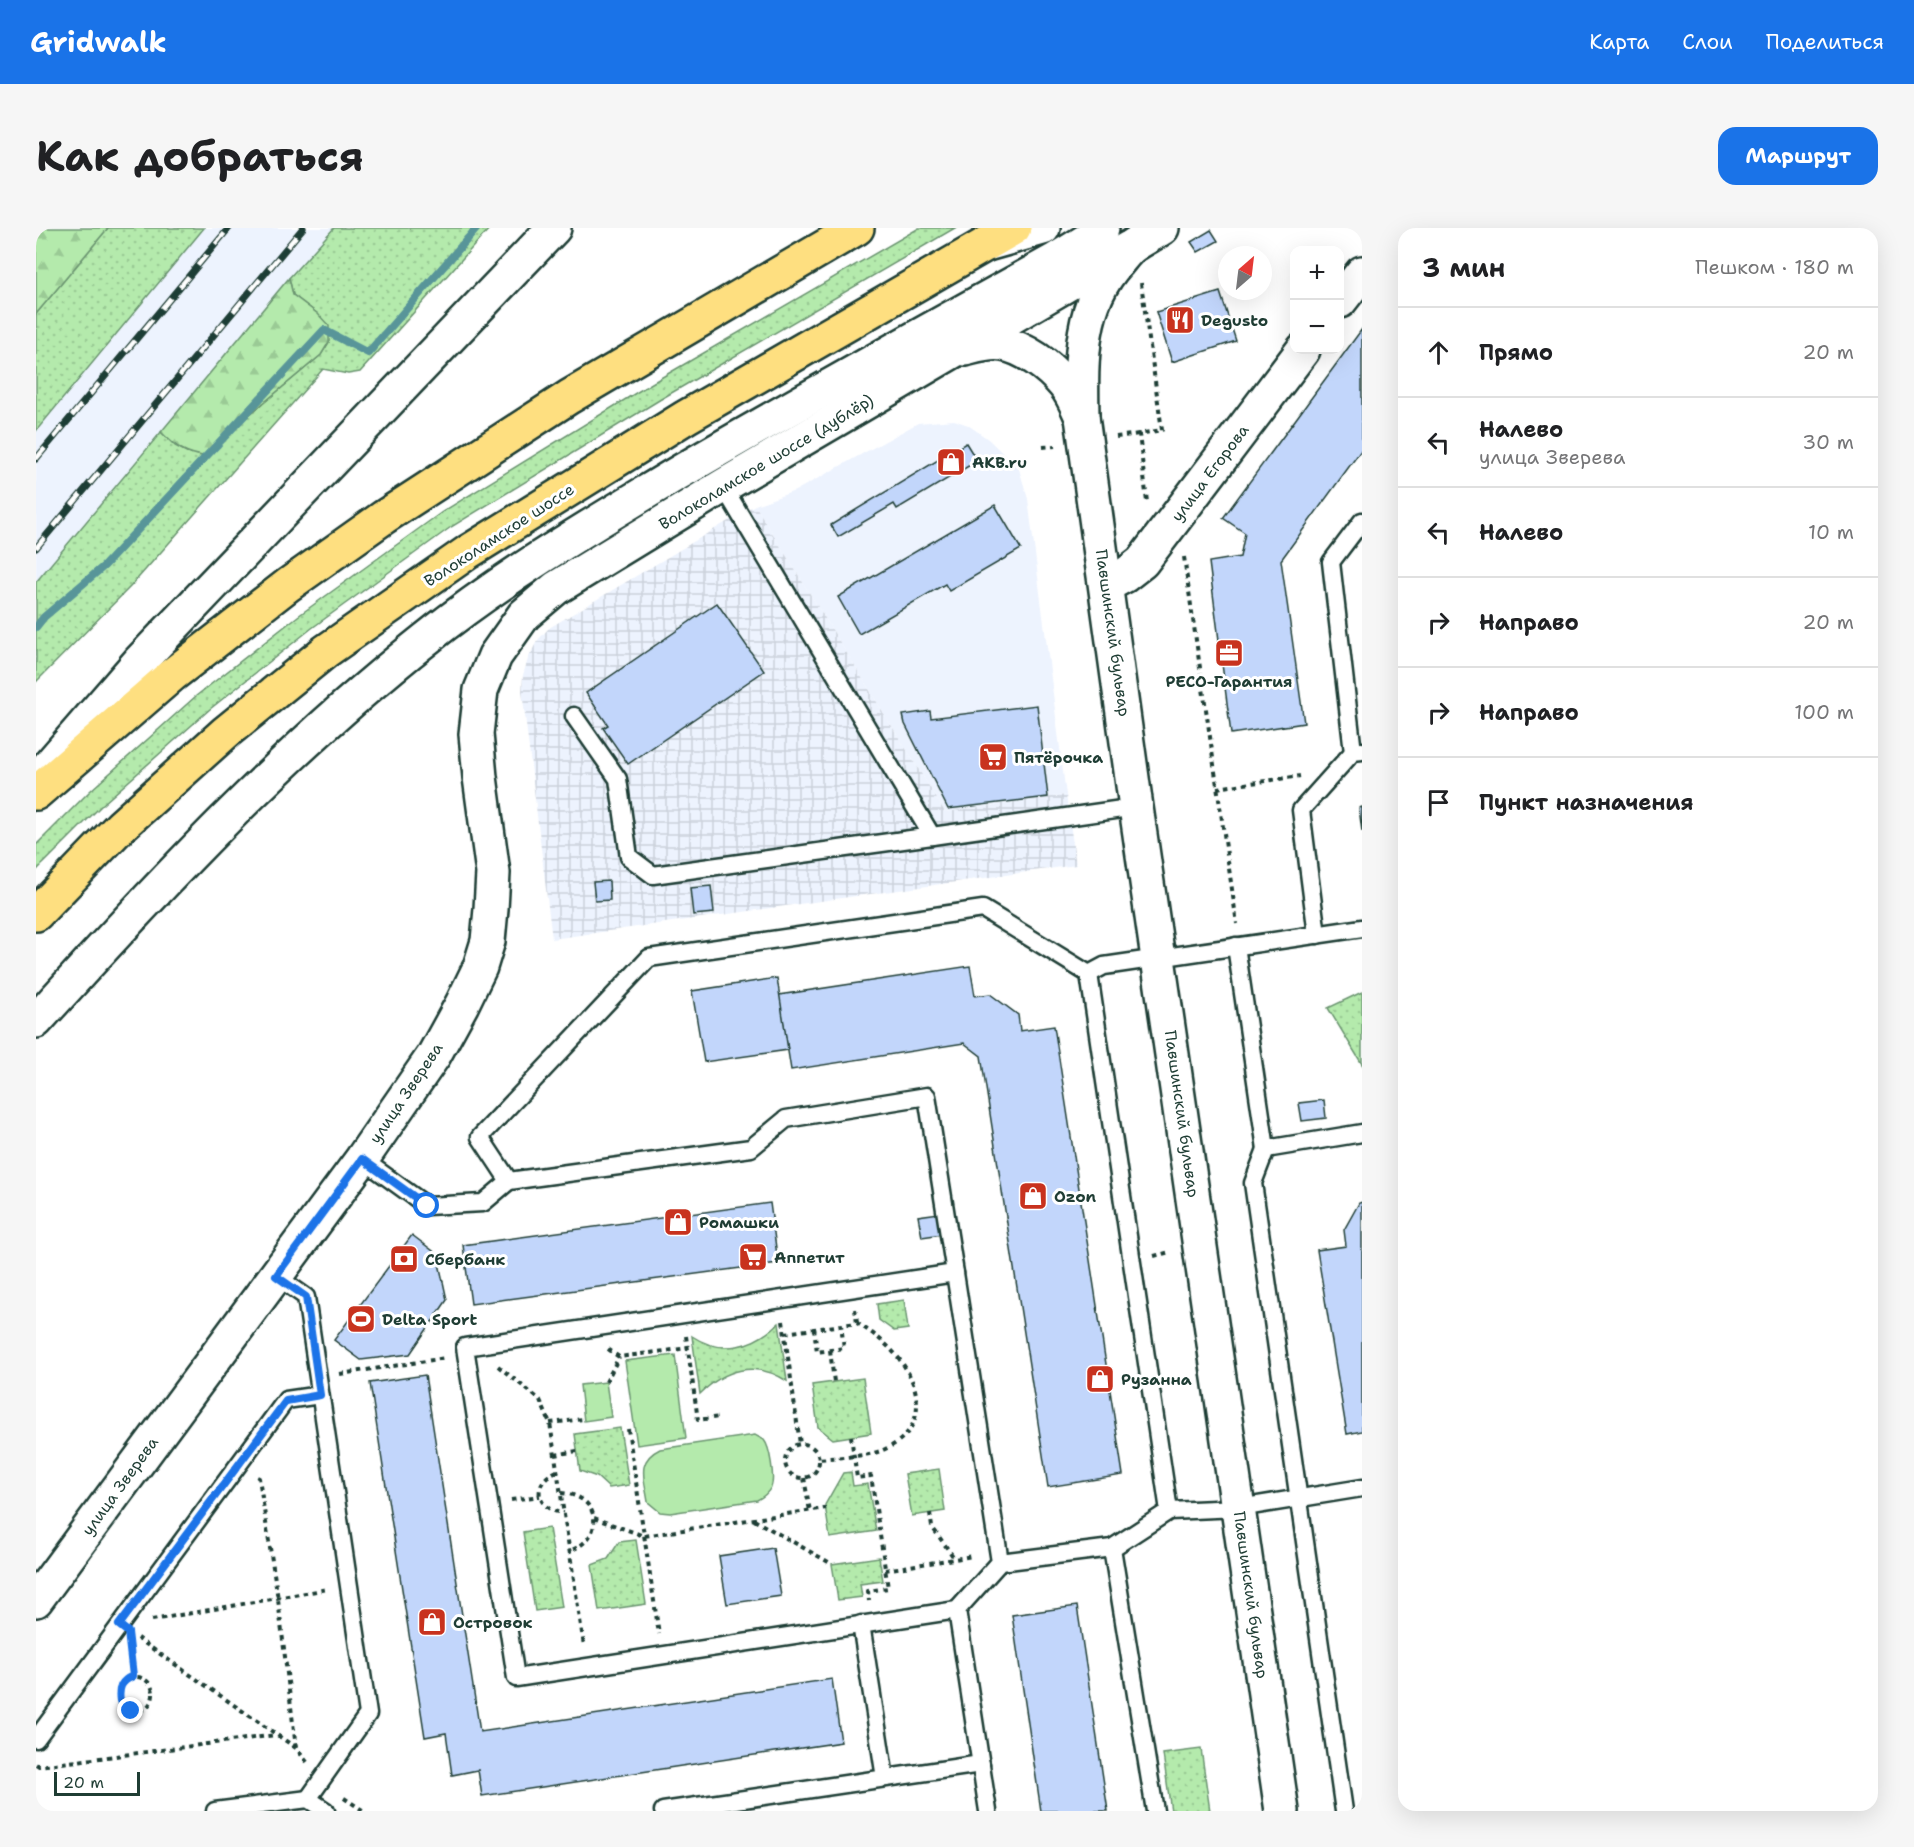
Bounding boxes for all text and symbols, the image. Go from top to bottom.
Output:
text: Gridwalk [30,23,167,61]
text: Карта [1589,28,1649,56]
text: Слои [1682,28,1733,56]
text: Поделиться [1766,28,1884,56]
button: Маршрут [1718,127,1878,185]
text: Как добраться [36,128,364,184]
north arrow [1218,246,1272,300]
map controls [1290,246,1344,354]
button: + [1290,246,1344,300]
text: 3 мин [1422,250,1505,285]
text: Пешком · 180 m [1695,254,1854,280]
button: − [1290,300,1344,354]
restaurant icon: Degusto [1164,304,1196,336]
place label: Degusto [1201,310,1268,331]
icon: ahead [1422,336,1455,369]
text: Прямо [1479,338,1553,367]
text: 20 m [1803,339,1854,365]
street label: Волоколамское шоссе (дублёр) [655,389,877,535]
text: Налево [1479,415,1563,444]
street label: улица Егорова [1167,420,1253,526]
icon: left [1422,426,1455,459]
text: 30 m [1802,429,1854,455]
text: улица Зверева [1479,444,1625,470]
shop icon: AKB.ru [935,446,967,478]
place label: AKB.ru [972,452,1027,473]
street label: Волоколамское шоссе [420,479,578,591]
icon: left [1422,516,1455,549]
text: Налево [1479,518,1563,547]
text: 10 m [1808,519,1854,545]
street label: Павшинский бульвар [1091,548,1135,718]
icon: right [1422,606,1455,639]
text: Направо [1479,608,1579,637]
text: 20 m [1803,609,1854,635]
office icon: РЕСО-Гарантия [1213,637,1245,669]
place label: РЕСО-Гарантия [1165,671,1293,692]
icon: right [1422,696,1455,729]
text: Направо [1479,698,1579,727]
text: 100 m [1794,699,1854,725]
supermarket icon: Пятёрочка [977,741,1009,773]
place label: Пятёрочка [1014,747,1103,768]
icon: arrive [1422,786,1455,819]
text: Пункт назначения [1479,788,1693,817]
street label: Павшинский бульвар [1160,1029,1204,1199]
street label: улица Зверева [365,1039,447,1147]
shop icon: Ozon [1017,1180,1049,1212]
place label: Ozon [1054,1186,1097,1207]
route start [413,1192,439,1218]
shop icon: Ромашки [662,1206,694,1238]
place label: Ромашки [699,1212,779,1233]
supermarket icon: Аппетит [737,1241,769,1273]
bank icon: Сбербанк [388,1243,420,1275]
place label: Аппетит [774,1247,845,1268]
place label: Сбербанк [425,1249,505,1270]
sports icon: Delta Sport [345,1303,377,1335]
place label: Delta Sport [382,1309,477,1330]
shop icon: Рузанна [1084,1363,1116,1395]
place label: Рузанна [1121,1369,1192,1390]
street label: улица Зверева [77,1432,163,1540]
street label: Павшинский бульвар [1229,1510,1273,1680]
shop icon: Островок [416,1606,448,1638]
place label: Островок [453,1612,533,1633]
route end [117,1697,143,1723]
scale bar [54,1769,140,1796]
text: 20 m [63,1772,104,1793]

